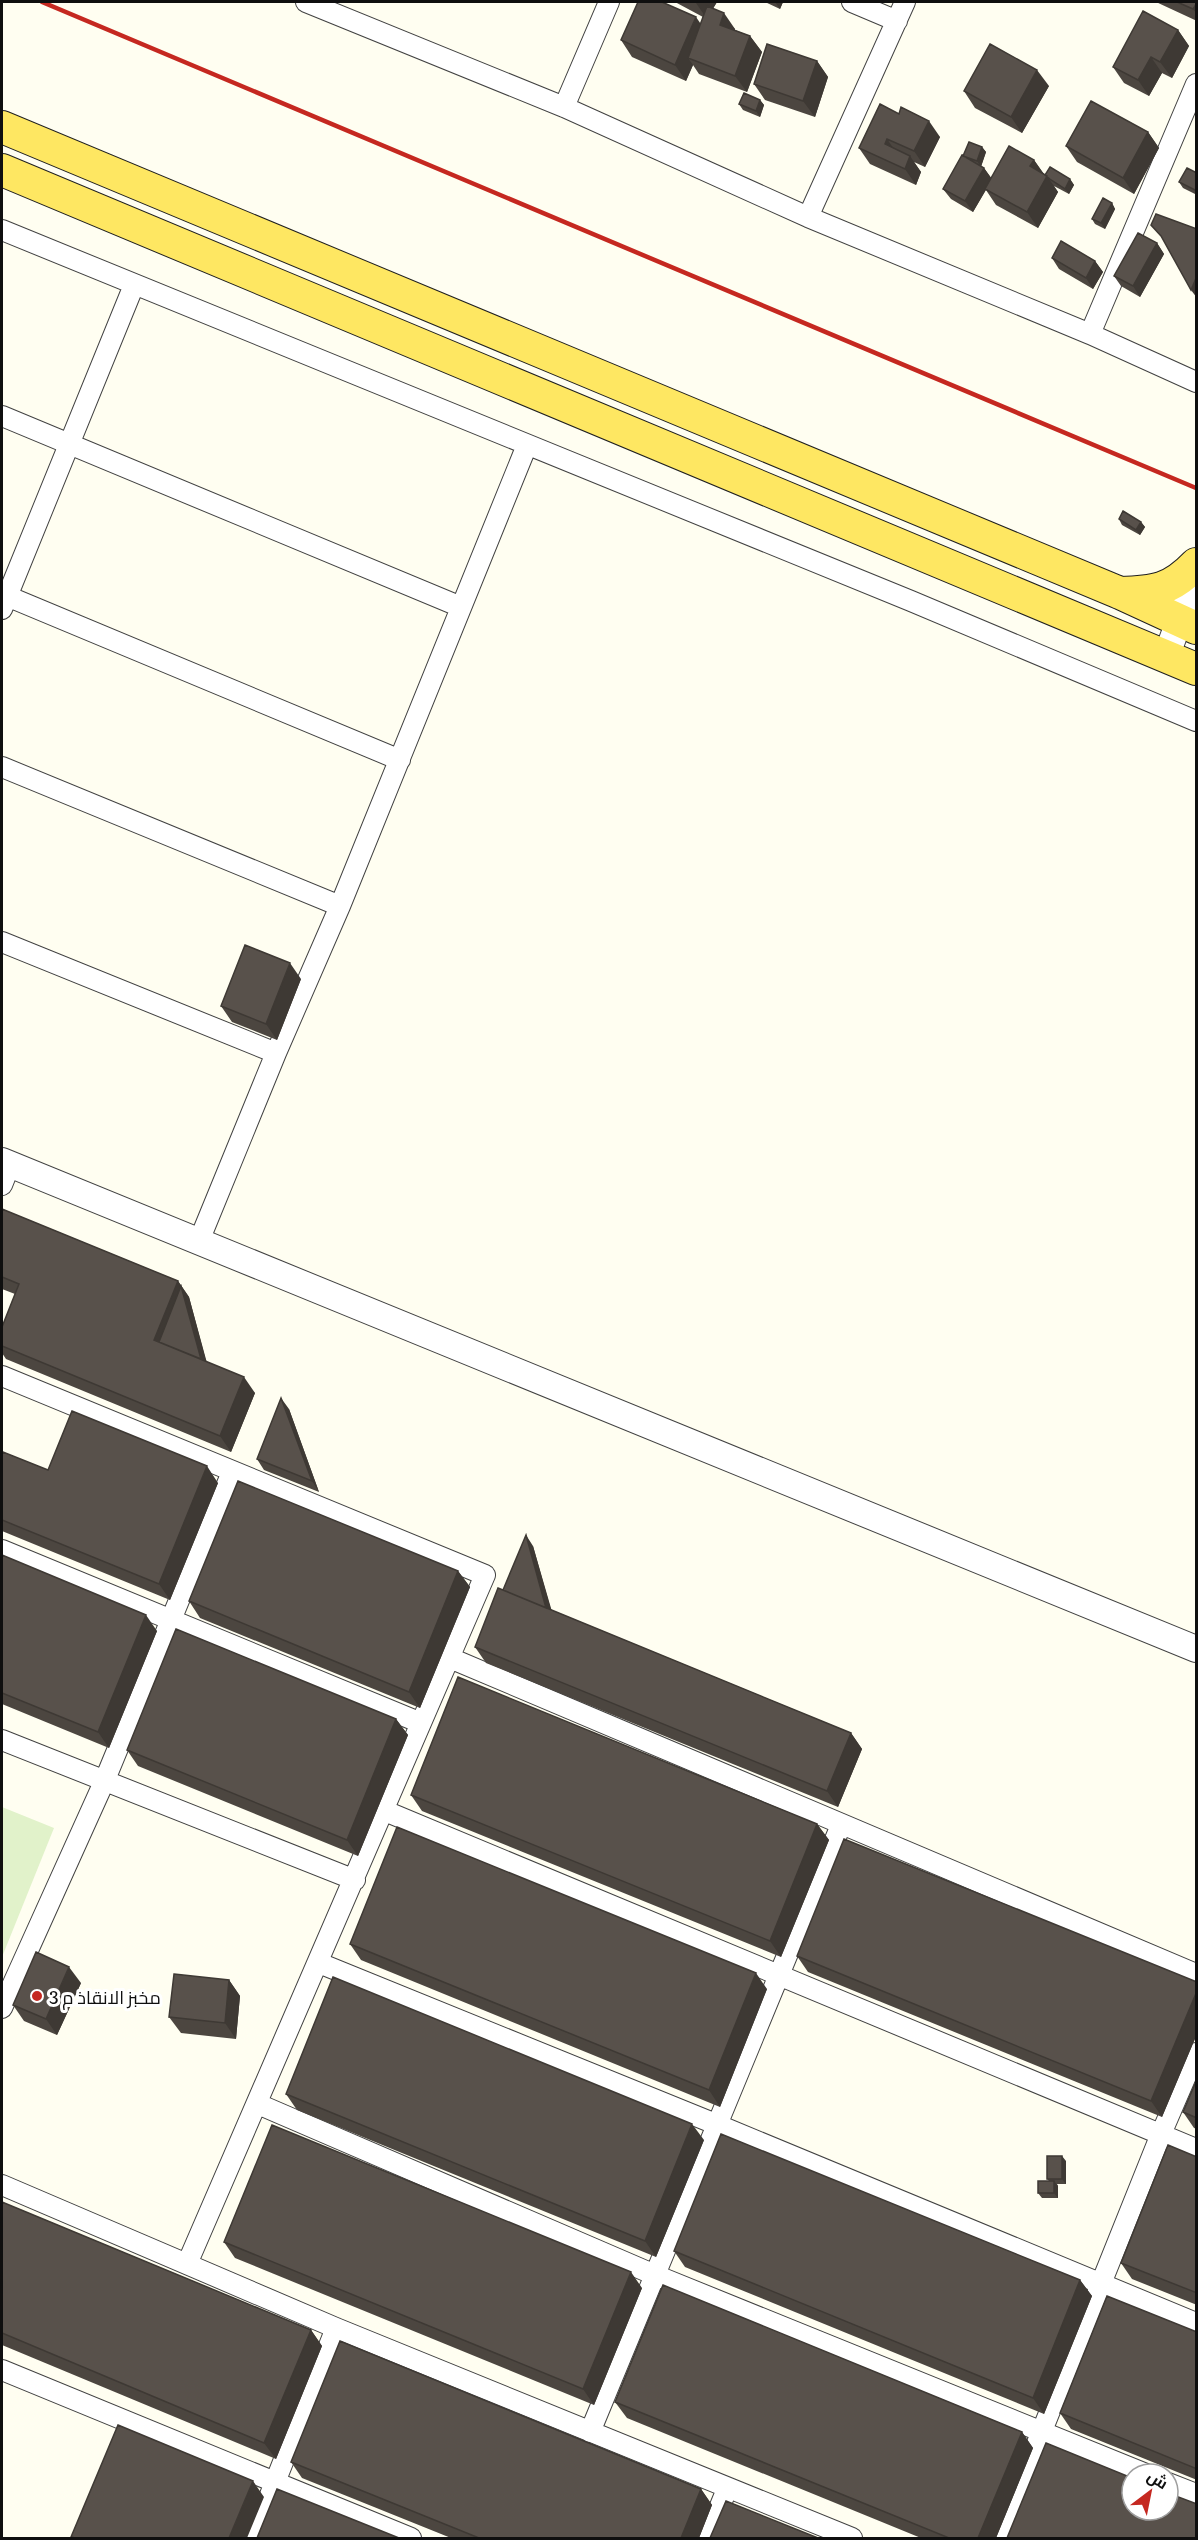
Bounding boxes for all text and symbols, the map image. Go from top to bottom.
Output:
place label: مخبز الانقاذ م 3 [49,1983,161,2010]
marker: مخبز الانقاذ م 3 [30,1989,44,2003]
north arrow [1120,2462,1180,2522]
text: ش [1143,2463,1174,2494]

